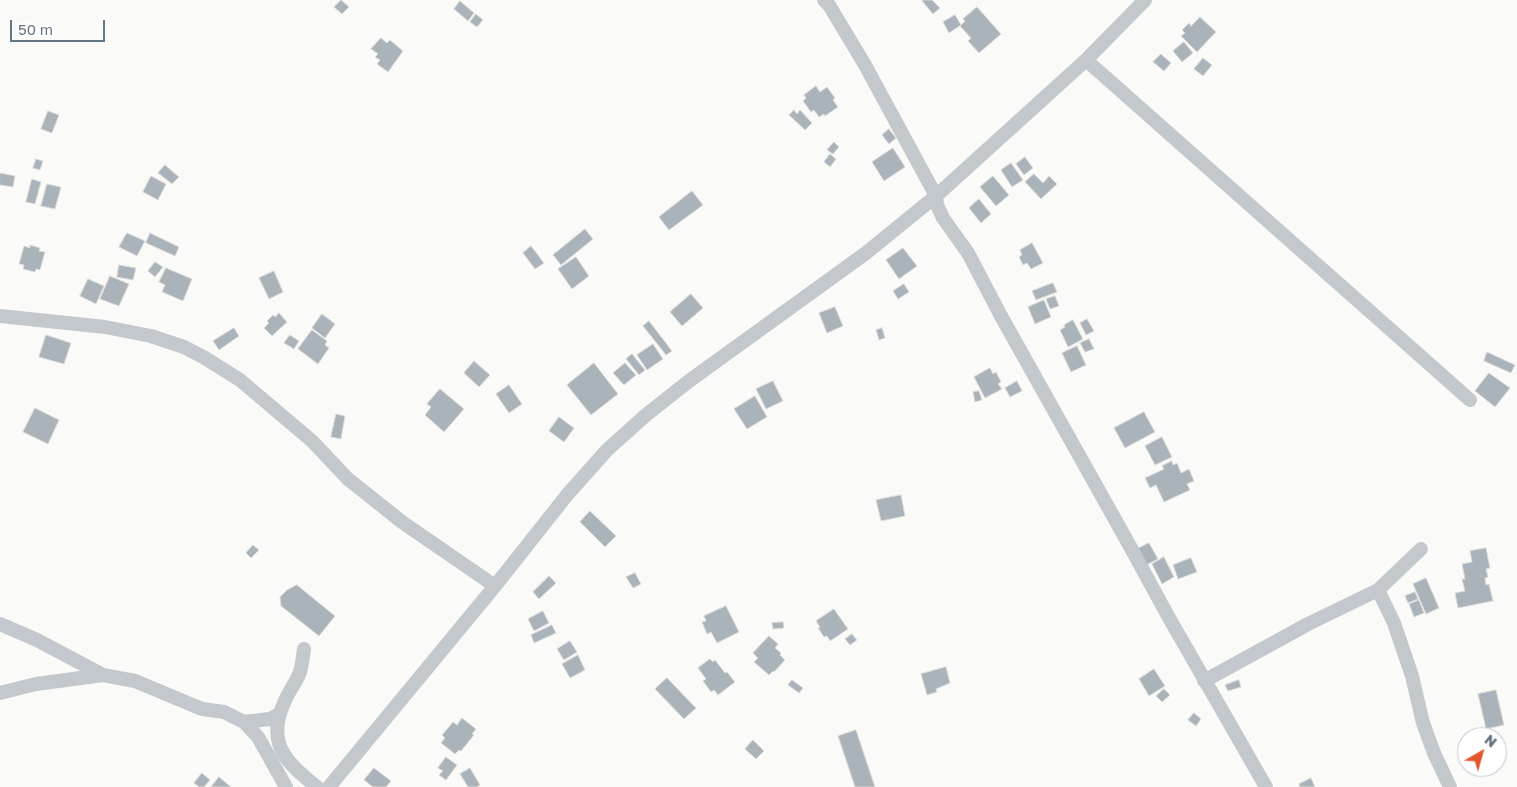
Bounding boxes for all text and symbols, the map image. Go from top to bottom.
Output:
scale bar [12,10,108,42]
text: 50 m [18,20,53,38]
north arrow [1457,727,1507,777]
text: N [1481,731,1500,751]

